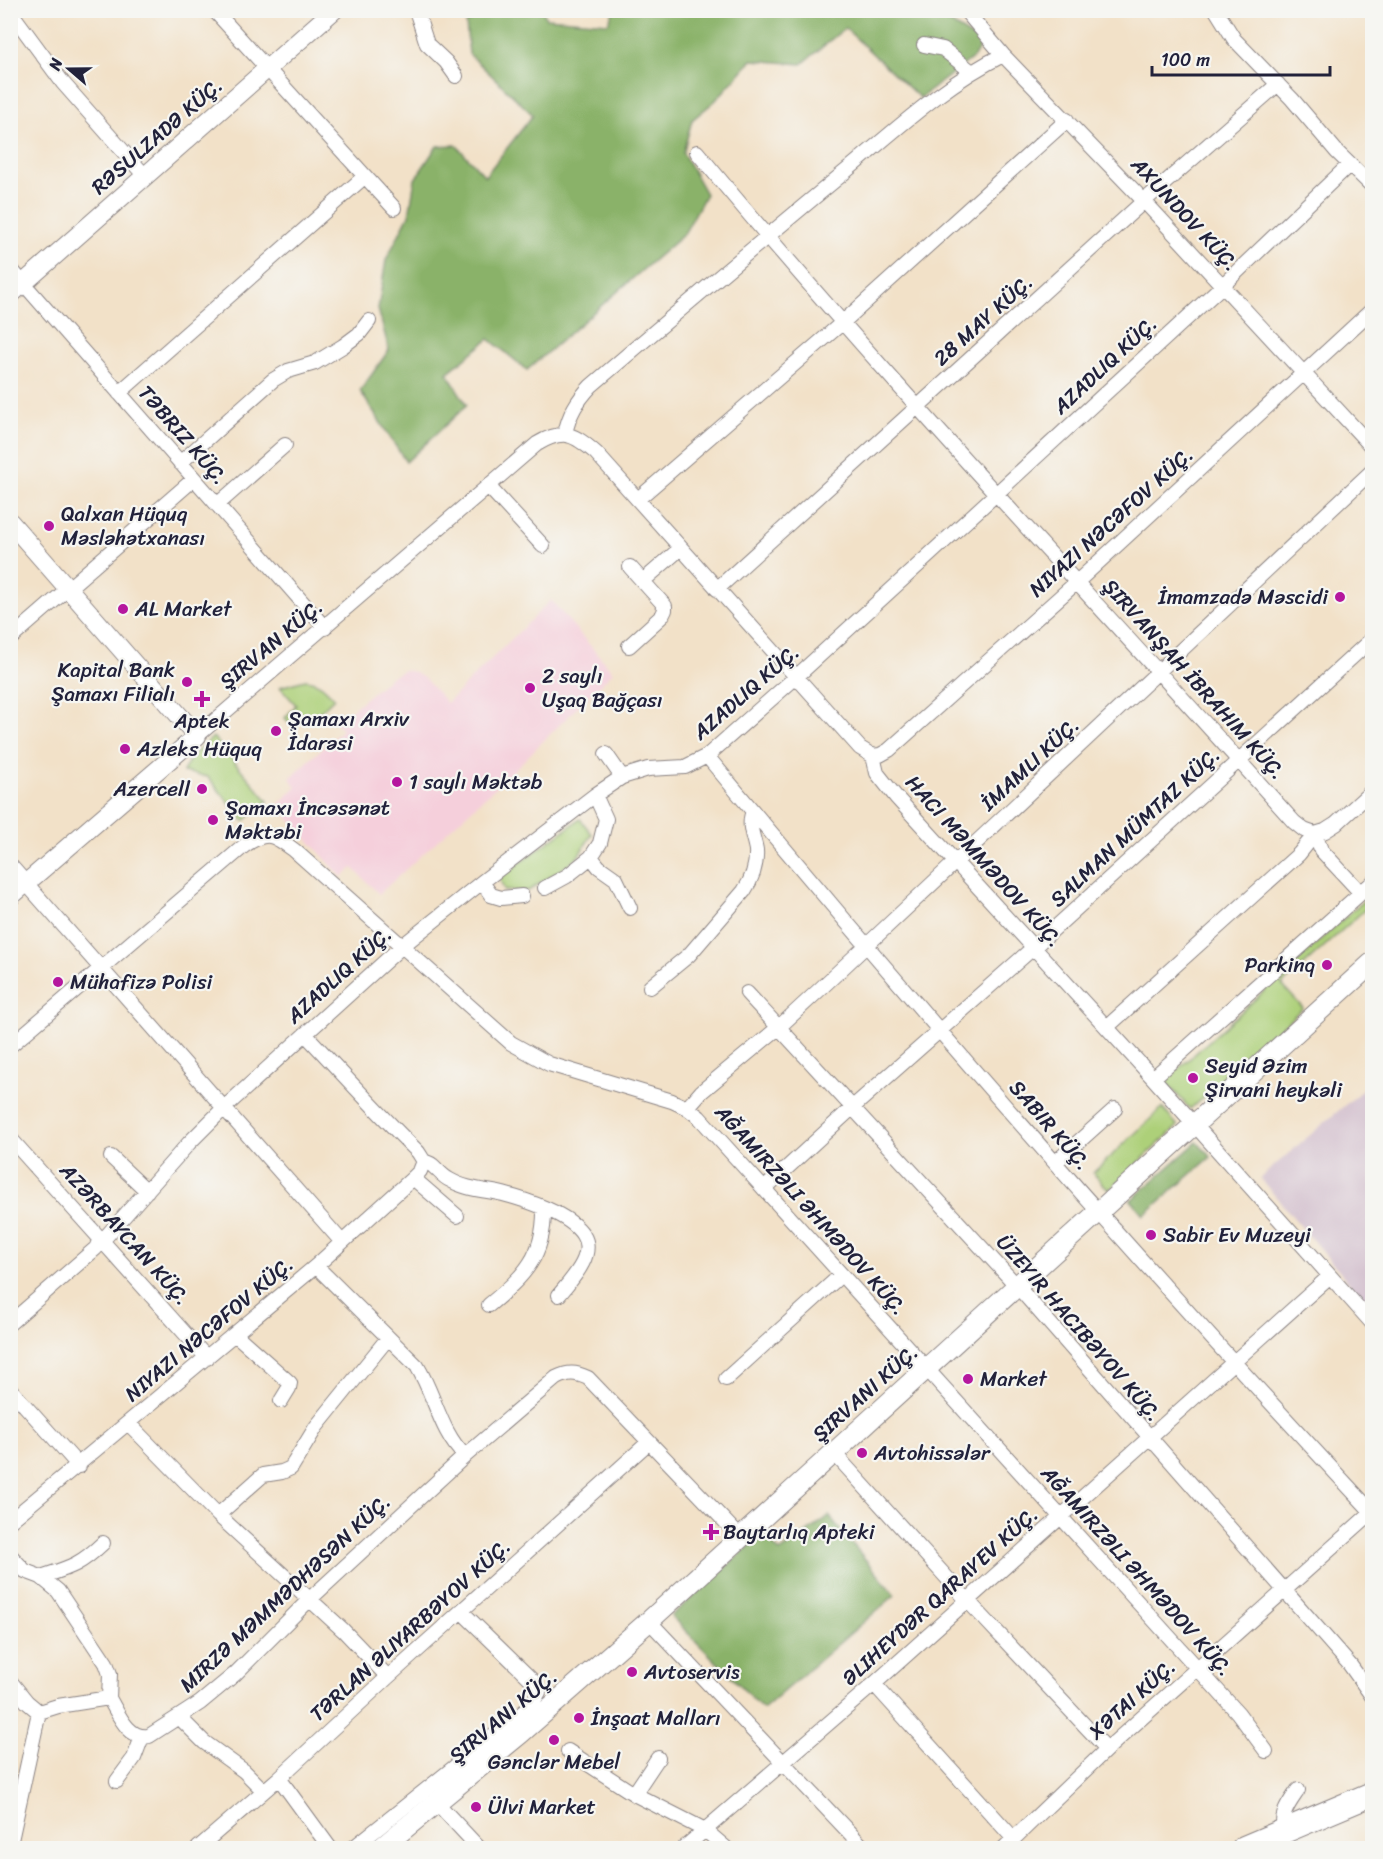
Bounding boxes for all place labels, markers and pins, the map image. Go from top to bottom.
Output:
place label: Qalxan Hüquq Məsləhətxanası [61,495,205,557]
marker: Qalxan Hüquq Məsləhətxanası [42,519,56,533]
place label: İmamzadə Məscidi [1157,578,1329,616]
place label: AL Market [134,590,233,628]
marker: İmamzadə Məscidi [1333,590,1347,604]
marker: AL Market [116,602,130,616]
place label: Kapital Bank Şamaxı Filialı [51,651,175,713]
place label: 2 saylı Uşaq Bağçası [542,657,663,719]
marker: Kapital Bank Şamaxı Filialı [180,675,194,689]
marker: 2 saylı Uşaq Bağçası [523,681,537,695]
marker: Aptek [195,692,209,706]
place label: Şamaxı Arxiv İdarəsi [287,700,410,762]
place label: Aptek [173,702,230,740]
marker: Şamaxı Arxiv İdarəsi [269,724,283,738]
place label: Azleks Hüquq [136,730,262,768]
marker: Azleks Hüquq [118,742,132,756]
place label: 1 saylı Məktəb [409,763,543,801]
place label: Azercell [113,770,191,808]
marker: 1 saylı Məktəb [390,775,404,789]
marker: Azercell [195,782,209,796]
place label: Şamaxı İncəsənət Məktəbi [225,789,390,851]
marker: Şamaxı İncəsənət Məktəbi [206,813,220,827]
place label: Parkinq [1245,946,1315,984]
marker: Parkinq [1320,958,1334,972]
place label: Mühafizə Polisi [70,963,214,1001]
marker: Mühafizə Polisi [51,975,65,989]
place label: Seyid Əzim Şirvani heykəli [1205,1047,1343,1109]
marker: Seyid Əzim Şirvani heykəli [1186,1071,1200,1085]
place label: Sabir Ev Muzeyi [1163,1216,1312,1254]
marker: Sabir Ev Muzeyi [1144,1228,1158,1242]
place label: Market [980,1360,1048,1398]
marker: Market [961,1372,975,1386]
place label: Avtohissələr [873,1434,991,1472]
marker: Avtohissələr [855,1446,869,1460]
place label: Baytarlıq Apteki [723,1513,876,1551]
marker: Baytarlıq Apteki [704,1525,718,1539]
place label: Avtoservis [643,1653,740,1691]
marker: Avtoservis [625,1665,639,1679]
place label: İnşaat Malları [590,1699,721,1737]
marker: İnşaat Malları [572,1711,586,1725]
marker: Gənclər Mebel [547,1733,561,1747]
place label: Gənclər Mebel [488,1743,621,1781]
place label: Ülvi Market [488,1788,596,1826]
marker: Ülvi Market [469,1800,483,1814]

